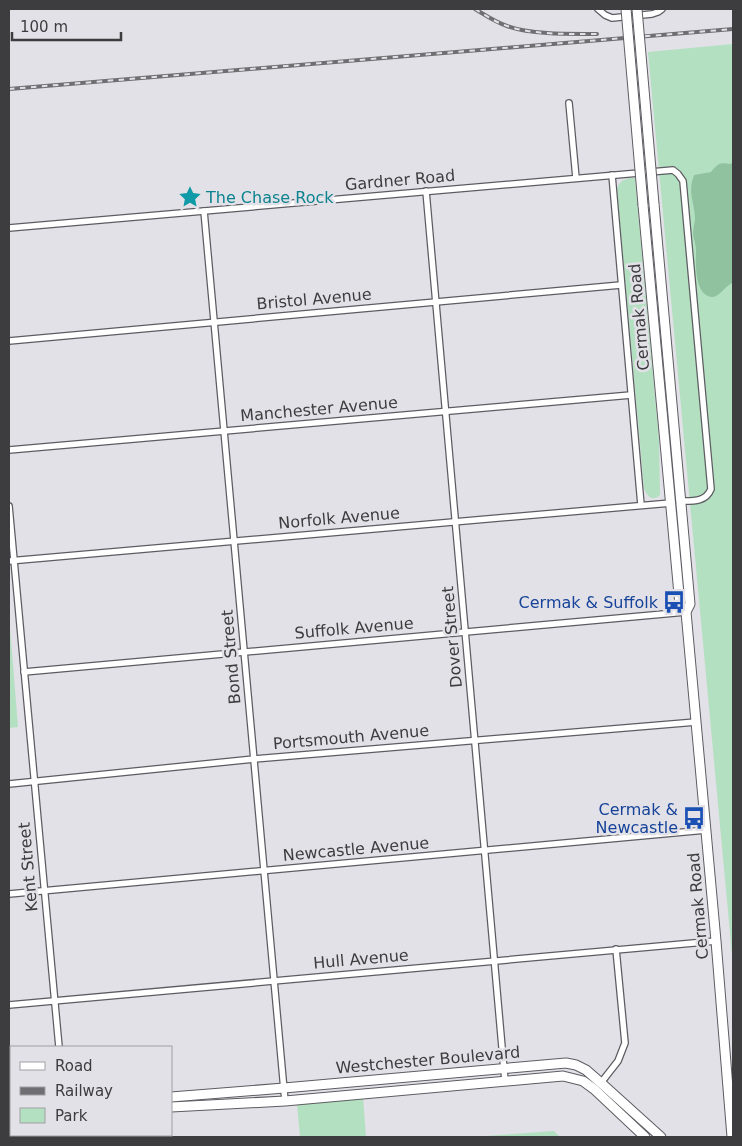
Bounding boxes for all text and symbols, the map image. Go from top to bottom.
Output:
scale bar [12,10,121,42]
text: 100 m [20,18,68,36]
street label: Gardner Road [344,166,456,194]
place icon: The Chase Rock [177,184,203,210]
place label: The Chase Rock [205,188,334,207]
street label: Cermak Road [625,263,653,371]
street label: Bristol Avenue [256,285,372,313]
street label: Manchester Avenue [239,393,399,425]
street label: Norfolk Avenue [277,503,401,533]
street label: Dover Street [438,586,466,688]
bus stop icon: Cermak & Suffolk [661,589,687,615]
place label: Cermak & Suffolk [519,593,659,612]
street label: Bond Street [217,609,245,705]
street label: Suffolk Avenue [294,613,414,643]
street label: Portsmouth Avenue [272,721,430,753]
place label: Cermak & Newcastle [596,800,678,837]
bus stop icon: Cermak & Newcastle [681,805,707,831]
street label: Kent Street [15,822,41,912]
street label: Newcastle Avenue [282,833,430,865]
street label: Cermak Road [684,852,712,960]
street label: Hull Avenue [313,945,409,973]
street label: Westchester Boulevard [335,1042,521,1078]
legend [10,1046,172,1136]
text: Road [55,1057,93,1075]
text: Railway [55,1082,113,1100]
text: Park [55,1107,88,1125]

